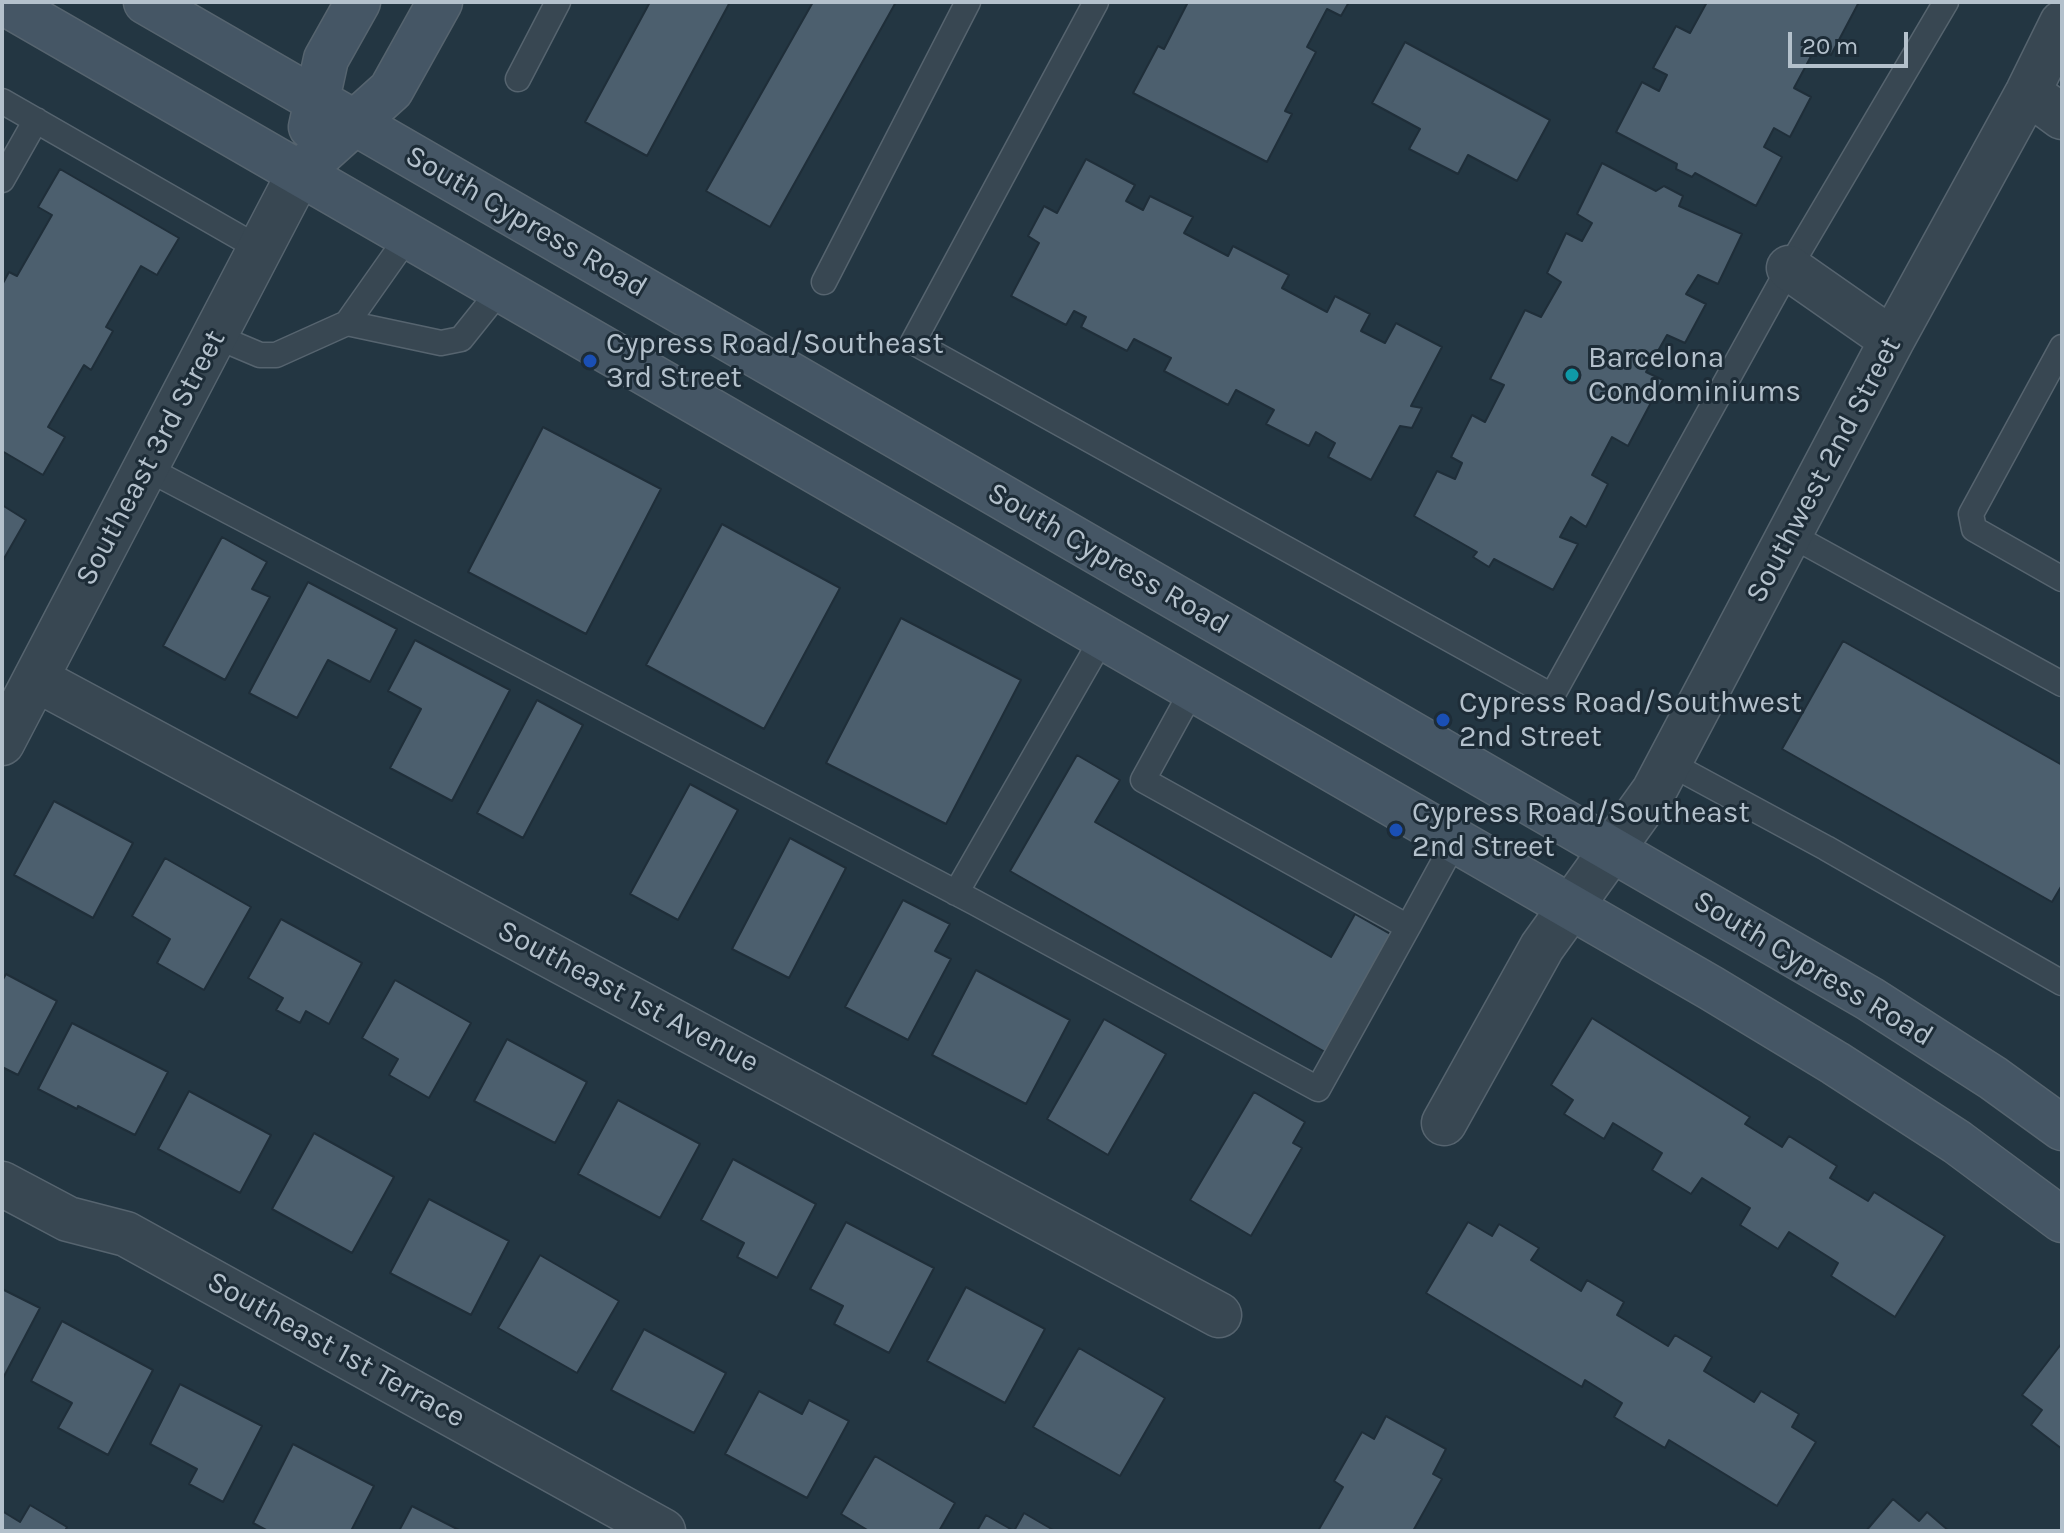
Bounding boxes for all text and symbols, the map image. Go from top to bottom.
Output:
scale bar [1792,16,1912,66]
text: 20 m [1802,32,1858,60]
street label: South Cypress Road [399,138,653,306]
street label: Southeast 3rd Street [68,324,234,592]
place label: Cypress Road/Southeast 3rd Street [606,326,944,396]
street label: Southwest 2nd Street [1739,331,1909,609]
place label: Barcelona Condominiums [1588,340,1801,410]
marker: Cypress Road/Southeast 3rd Street [581,352,599,370]
marker: Barcelona Condominiums [1563,366,1581,384]
street label: South Cypress Road [981,475,1235,643]
place label: Cypress Road/Southwest 2nd Street [1459,685,1802,756]
marker: Cypress Road/Southwest 2nd Street [1434,711,1452,729]
place label: Cypress Road/Southeast 2nd Street [1412,795,1750,866]
marker: Cypress Road/Southeast 2nd Street [1387,821,1405,839]
street label: South Cypress Road [1687,883,1939,1055]
street label: Southeast 1st Avenue [491,913,765,1081]
street label: Southeast 1st Terrace [201,1264,471,1436]

